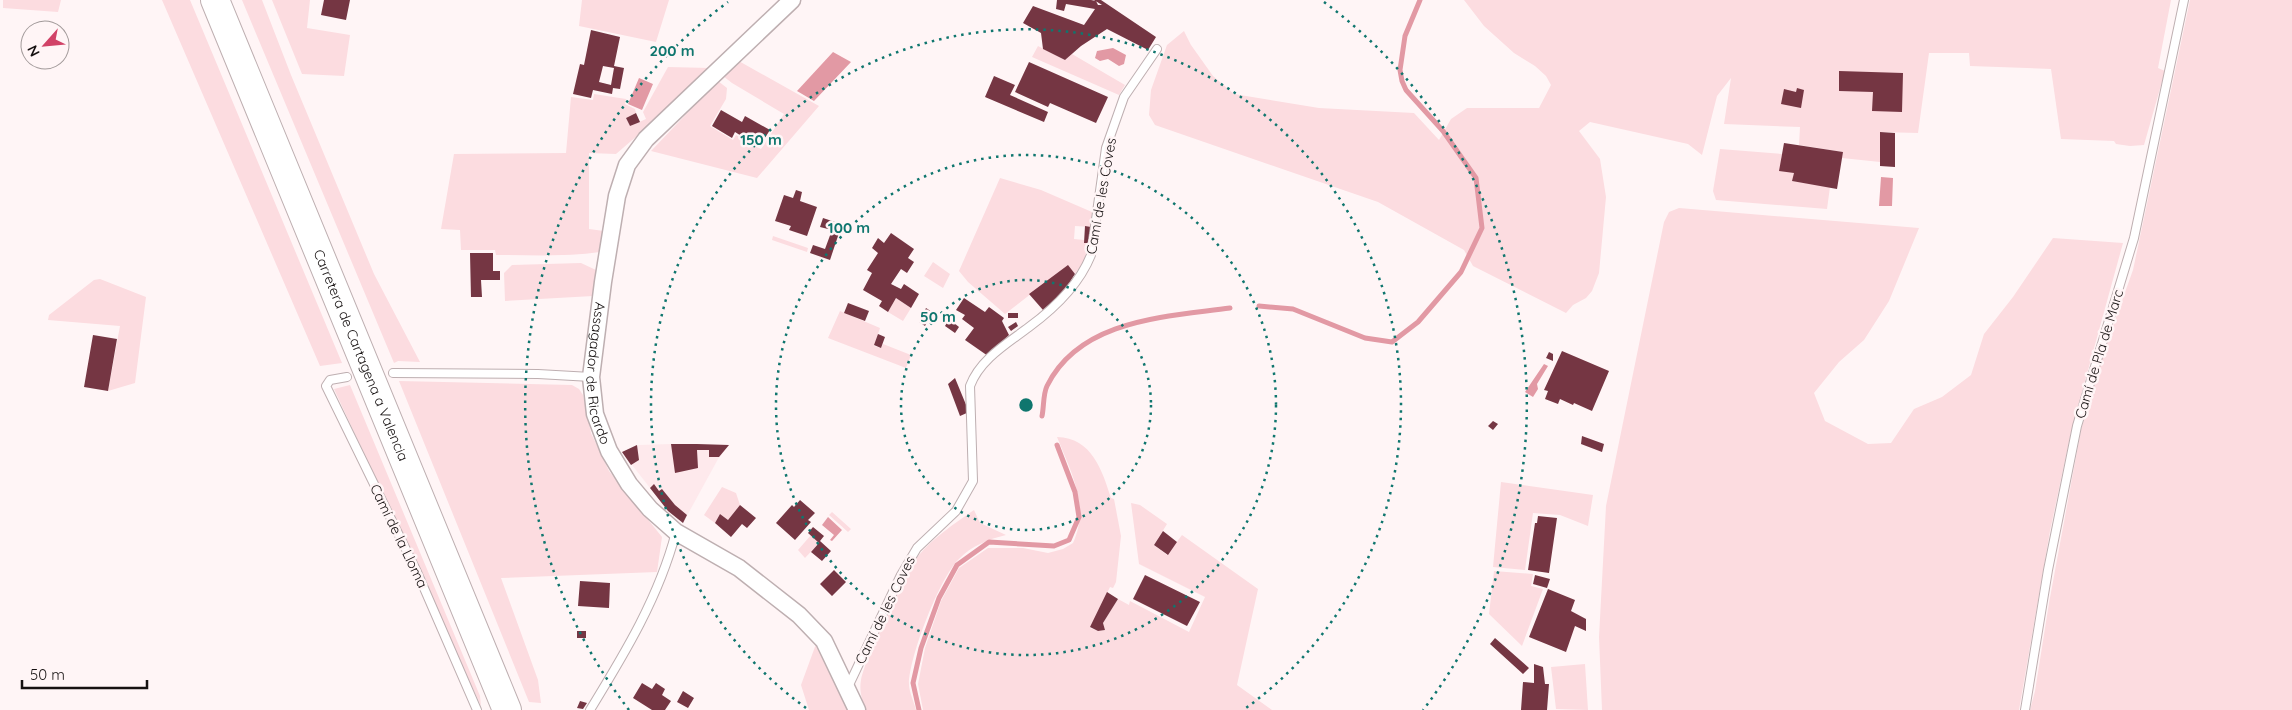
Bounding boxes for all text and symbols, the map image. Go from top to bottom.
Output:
north arrow [20,20,70,70]
text: 200 m [650,41,695,60]
text: N [23,42,44,60]
text: 150 m [740,130,782,149]
street label: Camí de les Coves [1082,136,1120,256]
text: 100 m [828,218,870,237]
street label: Carretera de Cartagena a Valencia [310,247,413,464]
street label: Camí de Pla de Marc [2071,287,2127,421]
street label: Assagador de Ricardo [582,301,615,447]
text: 50 m [920,307,956,326]
centre of rings [1017,396,1035,414]
street label: Camí de la Lloma [366,481,432,591]
street label: Camí de les Coves [851,553,919,667]
scale bar [22,658,148,690]
text: 50 m [30,665,65,684]

